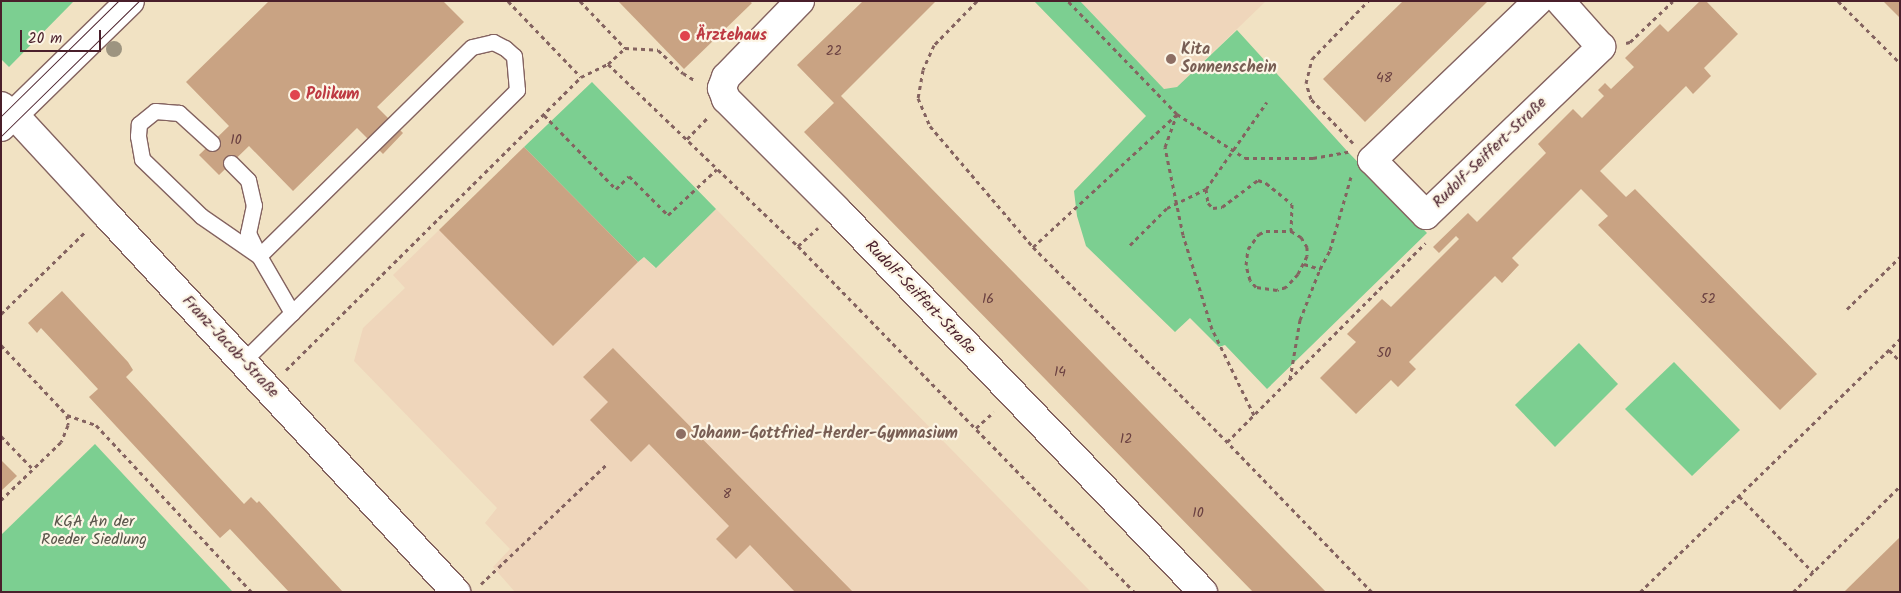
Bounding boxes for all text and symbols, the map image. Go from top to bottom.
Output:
scale bar [22,20,104,52]
place label: Ärztehaus [696,26,767,46]
text: 20 m [28,27,62,51]
marker: Ärztehaus [678,29,692,43]
place label: Kita Sonnenschein [1181,40,1277,78]
house number: 22 [826,43,842,59]
marker: Kita Sonnenschein [1165,53,1177,65]
house number: 48 [1376,70,1392,86]
place label: Polikum [306,85,359,105]
marker: Polikum [288,88,302,102]
street label: Rudolf-Seiffert-Straße [1429,94,1551,212]
house number: 10 [230,132,242,148]
street label: Rudolf-Seiffert-Straße [861,237,979,359]
house number: 16 [982,291,994,307]
house number: 52 [1700,291,1716,307]
street label: Franz-Jacob-Straße [178,292,282,402]
house number: 50 [1377,345,1391,361]
house number: 14 [1054,364,1066,380]
place label: Johann-Gottfried-Herder-Gymnasium [691,424,958,444]
marker: Johann-Gottfried-Herder-Gymnasium [675,428,687,440]
house number: 12 [1120,431,1132,447]
house number: 8 [723,486,731,502]
house number: 10 [1192,505,1204,521]
park label: KGA An der Roeder Siedlung [41,512,147,550]

